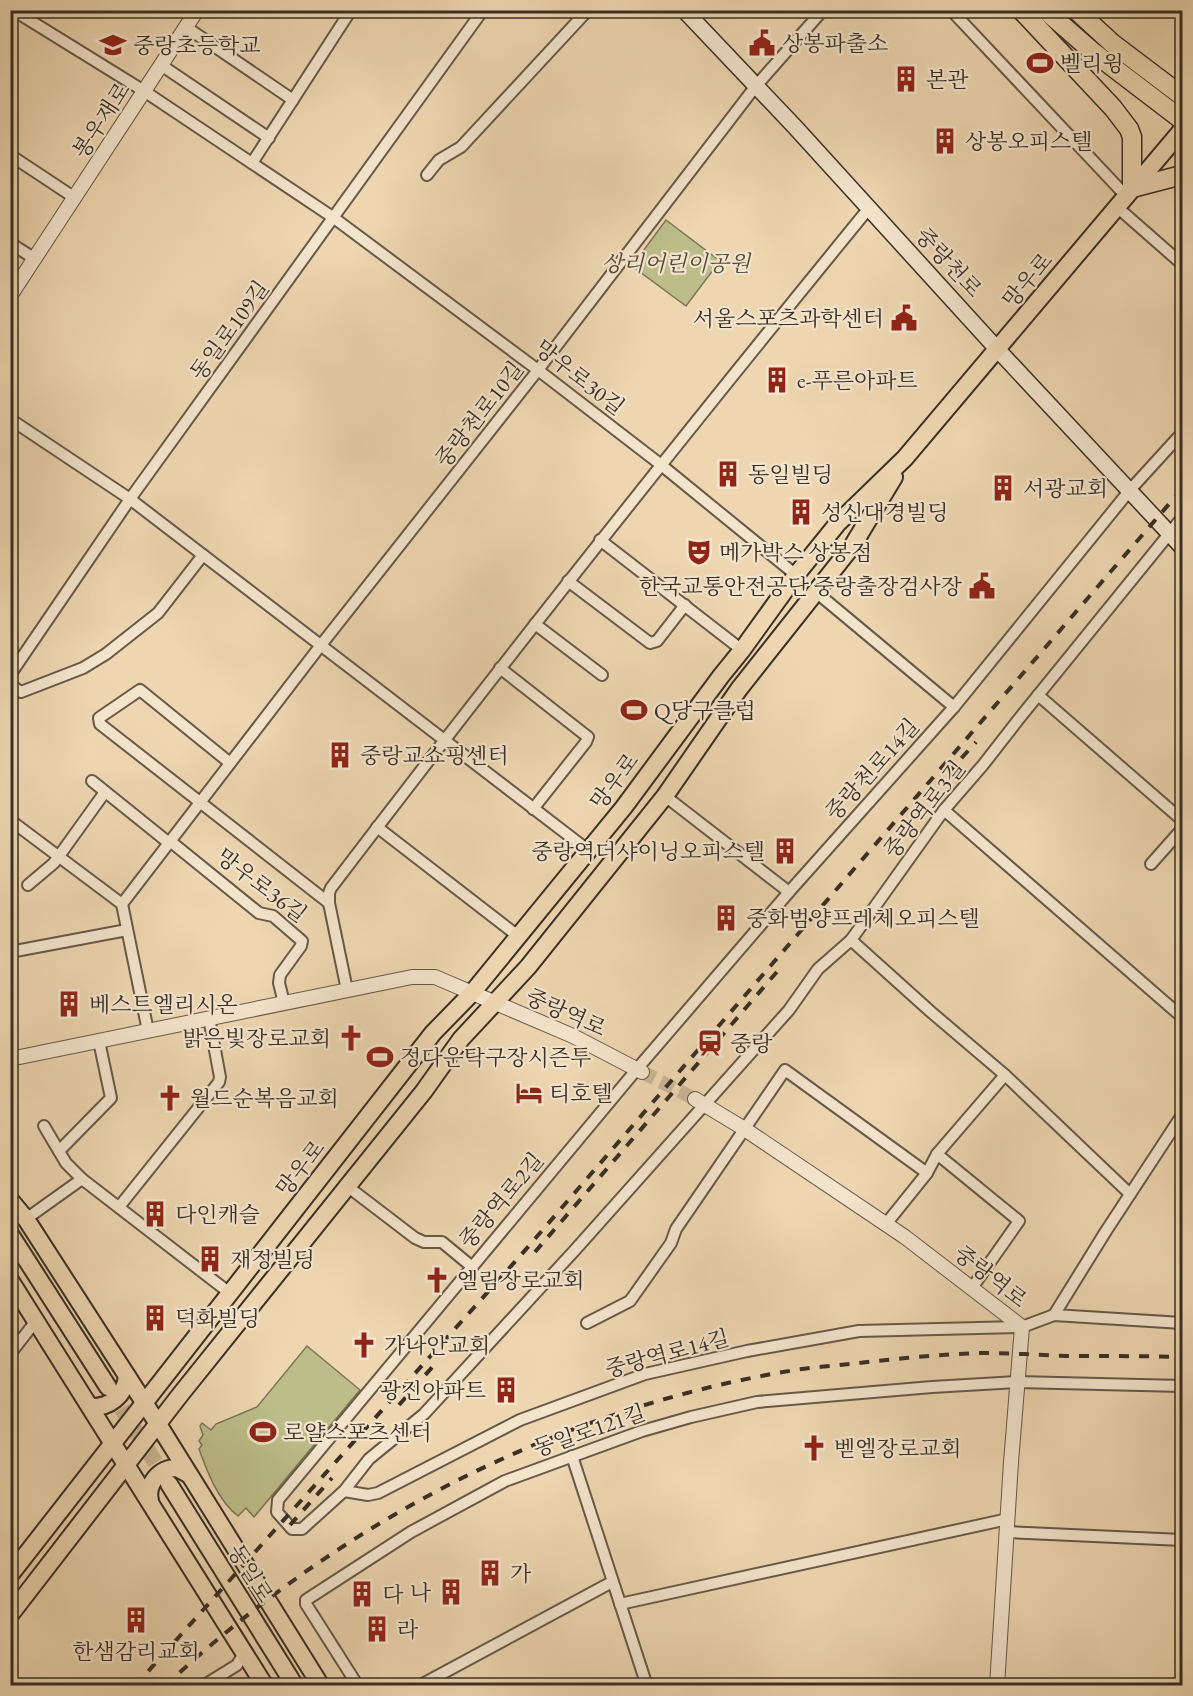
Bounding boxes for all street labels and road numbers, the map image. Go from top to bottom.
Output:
street label: 봉우재로 [66,77,137,164]
street label: 중랑천로 [909,221,988,303]
street label: 망우로 [996,247,1059,314]
street label: 동일로109길 [183,275,275,386]
street label: 망우로30길 [529,333,630,421]
street label: 중랑천로10길 [429,355,530,473]
street label: 중랑천로14길 [819,712,926,826]
street label: 망우로 [584,747,645,815]
street label: 중랑역로3길 [877,754,972,864]
street label: 망우로36길 [211,842,313,929]
street label: 중랑역로 [521,982,611,1043]
street label: 망우로 [269,1134,331,1202]
street label: 중랑역로2길 [453,1146,550,1254]
street label: 중랑역로 [948,1239,1033,1314]
street label: 중랑역로14길 [602,1323,732,1384]
street label: 동일로121길 [529,1398,649,1463]
street label: 동일로 [221,1539,280,1608]

